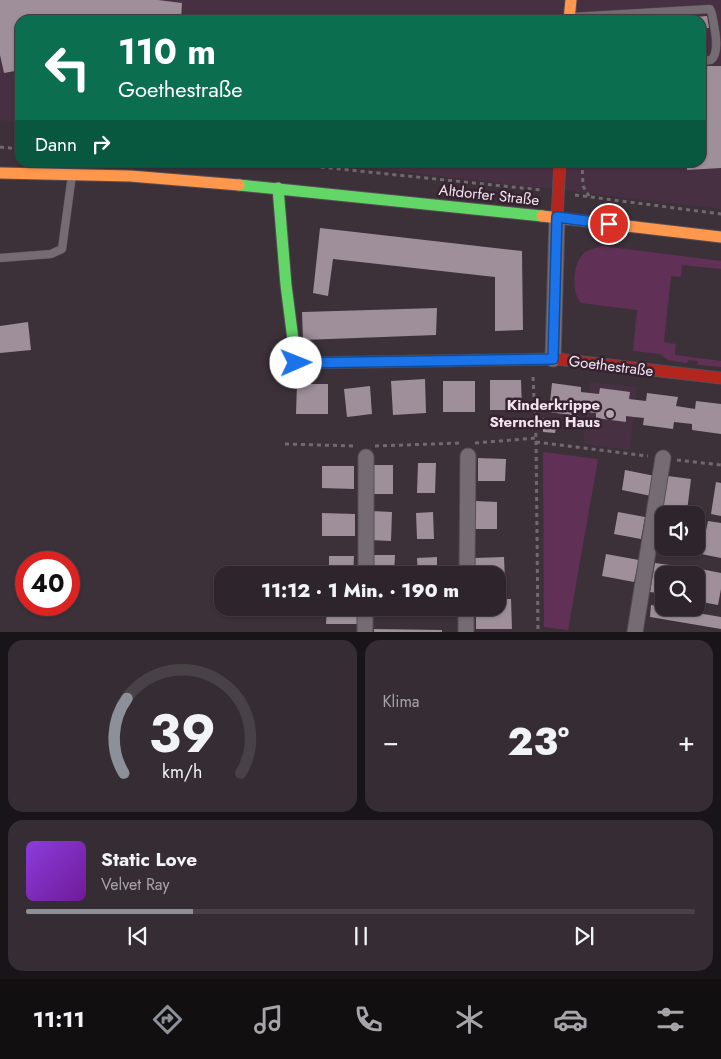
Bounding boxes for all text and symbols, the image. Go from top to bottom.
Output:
text: 110 m [118,27,216,77]
icon: left [35,35,100,100]
text: Goethestraße [118,73,243,105]
icon: right [87,130,115,158]
text: Dann [35,131,77,158]
street label: Altdorfer Straße [438,179,541,211]
pin [588,203,630,245]
icon: arrive [595,210,623,238]
position arrow [269,336,321,388]
street label: Goethestraße [567,350,655,382]
place label: Kinderkrippe Sternchen Haus [489,394,600,433]
marker: Kinderkrippe Sternchen Haus [604,408,616,420]
map controls [655,506,705,616]
button: sound [655,506,705,556]
speed limit sign: 40 [15,551,80,616]
button: search [655,566,705,616]
text: 11:12 · 1 Min. · 190 m [261,577,459,604]
text: Klima [383,690,420,713]
text: 39 [149,696,216,772]
text: 23° [507,714,569,769]
text: − [383,721,399,762]
text: + [678,721,695,762]
text: km/h [162,759,202,785]
text: Static Love [101,846,197,873]
text: Velvet Ray [101,873,170,896]
icon: previous [124,922,152,950]
icon: pause [347,922,375,950]
icon: next [570,922,598,950]
icon: directions [150,1002,185,1037]
icon: music [251,1002,286,1037]
icon: phone [351,1002,386,1037]
icon: climate [452,1002,487,1037]
icon: car [553,1002,588,1037]
icon: filters [653,1002,688,1037]
text: 11:11 [33,1003,85,1035]

